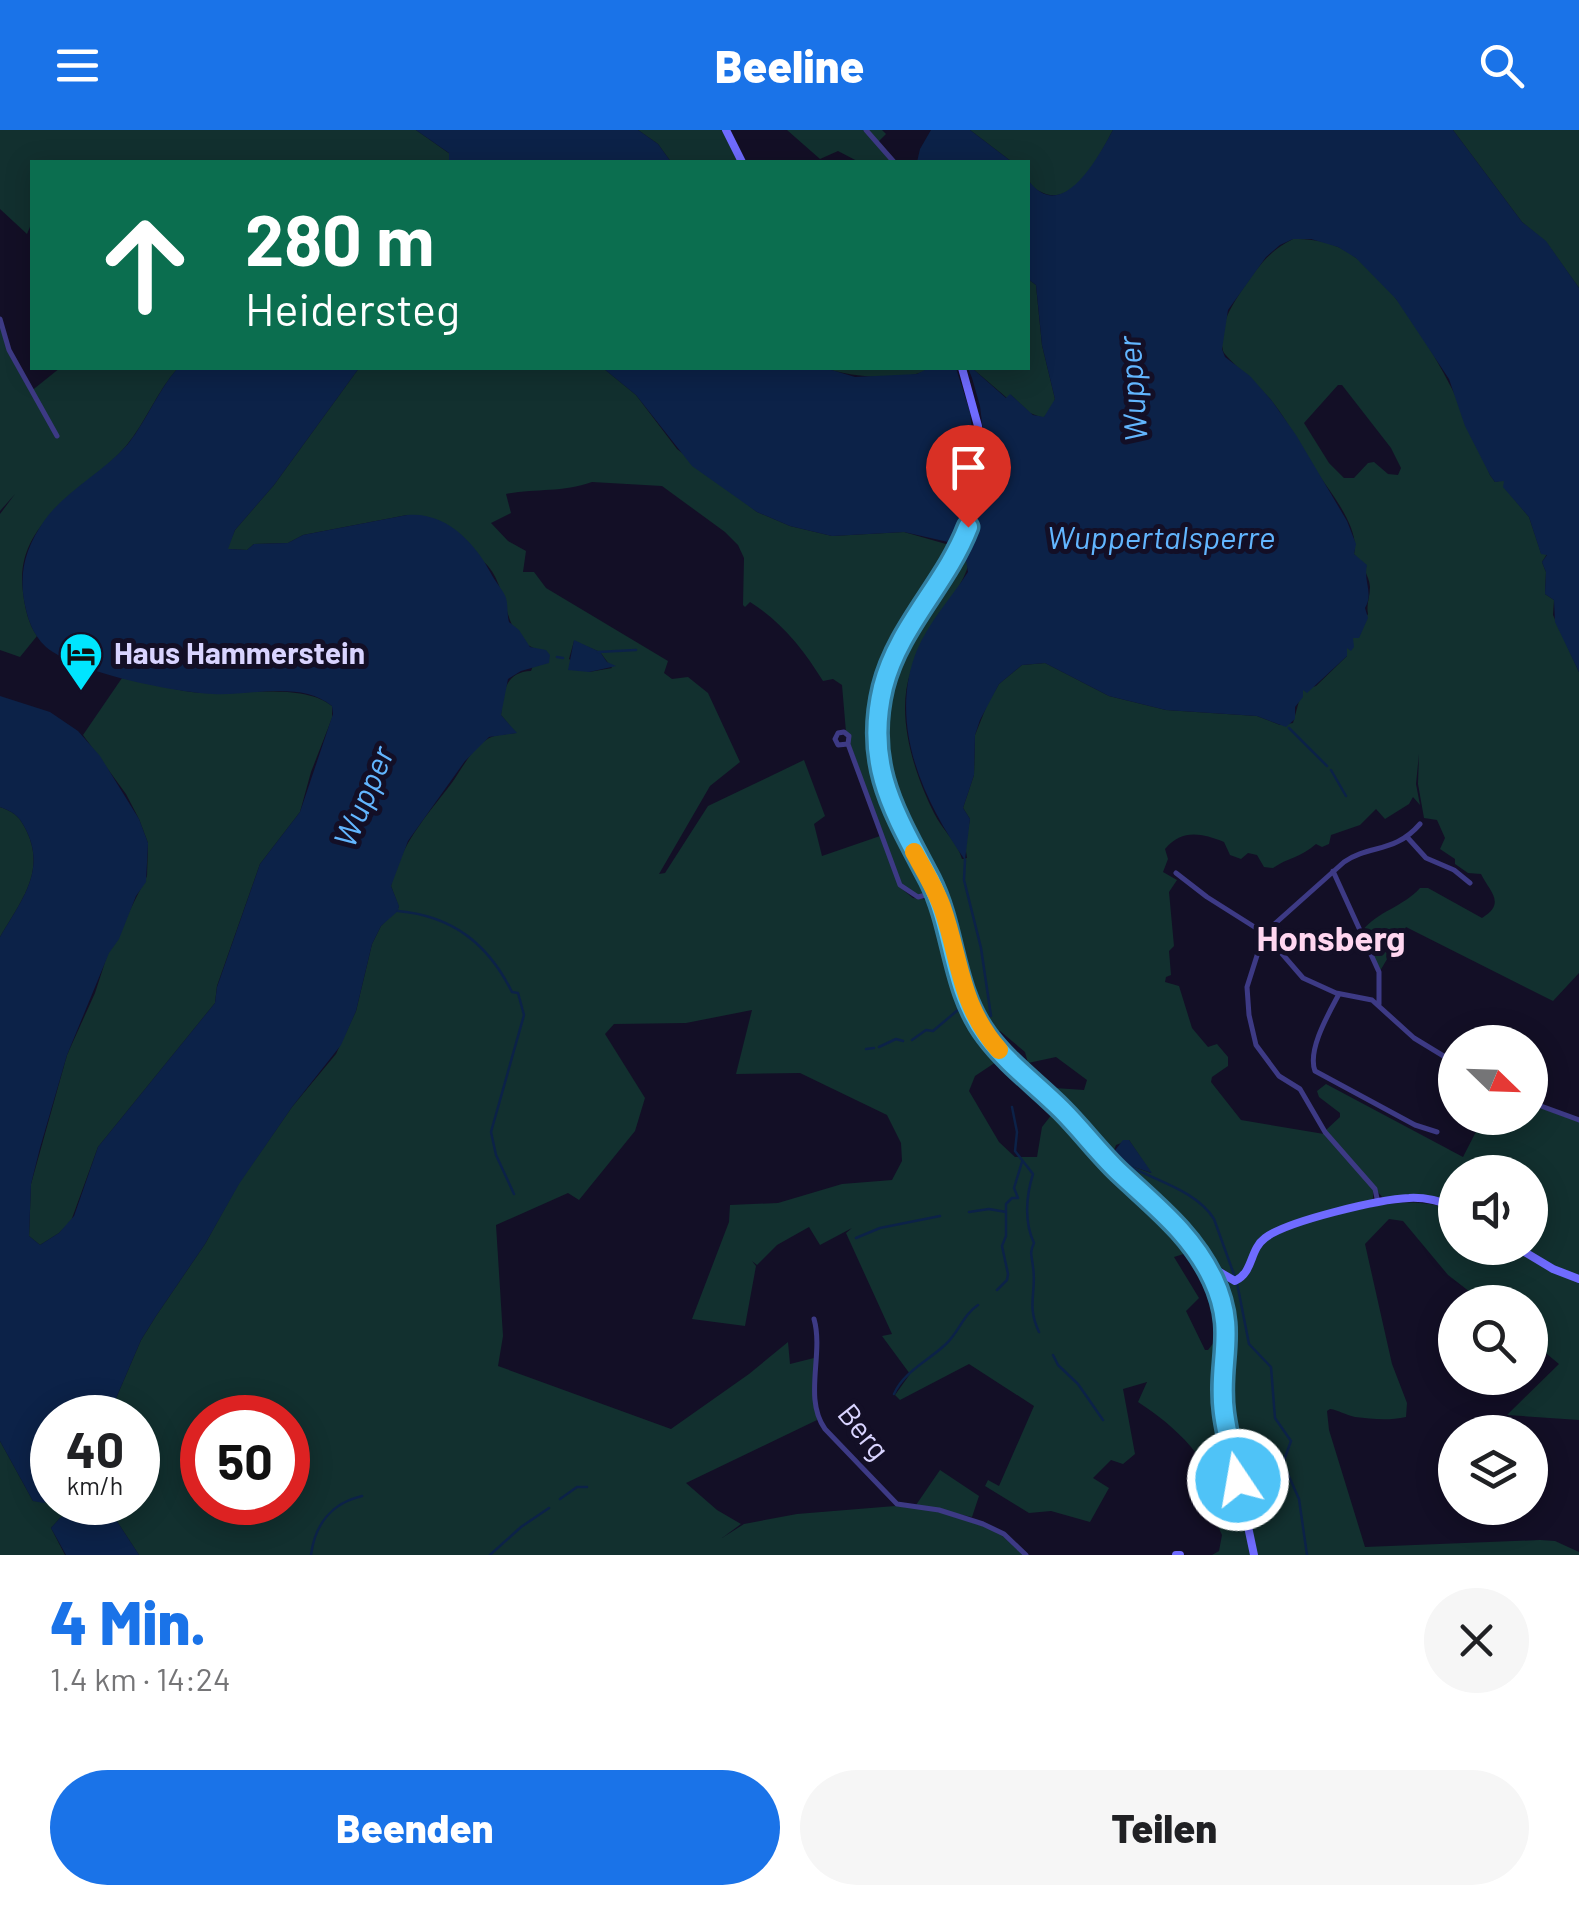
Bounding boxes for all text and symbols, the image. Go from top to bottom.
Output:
icon: menu [50,38,105,93]
text: Beeline [715,38,864,92]
icon: search [1474,38,1529,93]
text: 280 m [245,196,434,280]
icon: ahead [80,200,210,330]
text: Heidersteg [245,281,460,335]
water label: Wupper [1108,333,1154,443]
pin [926,425,1011,528]
icon: arrive [941,440,996,495]
water label: Wuppertalsperre [1047,517,1275,555]
hotel icon: Haus Hammerstein [58,631,104,692]
place label: Haus Hammerstein [114,634,365,670]
water label: Wupper [324,739,401,852]
district label: Honsberg [1256,916,1406,958]
north arrow [1438,1025,1548,1135]
map controls [1438,1025,1548,1525]
button: sound [1438,1155,1548,1265]
button: search [1438,1285,1548,1395]
speed limit sign: 50 [180,1395,310,1525]
street label: Berg [831,1396,898,1466]
button: layers [1438,1415,1548,1525]
text: 40 [66,1418,124,1478]
position arrow [1186,1428,1290,1532]
text: km/h [67,1470,123,1500]
text: 4 Min. [50,1585,206,1657]
button: close [1424,1588,1529,1693]
text: 1.4 km · 14:24 [50,1659,231,1697]
button: Beenden [50,1770,780,1885]
button: Teilen [800,1770,1529,1885]

